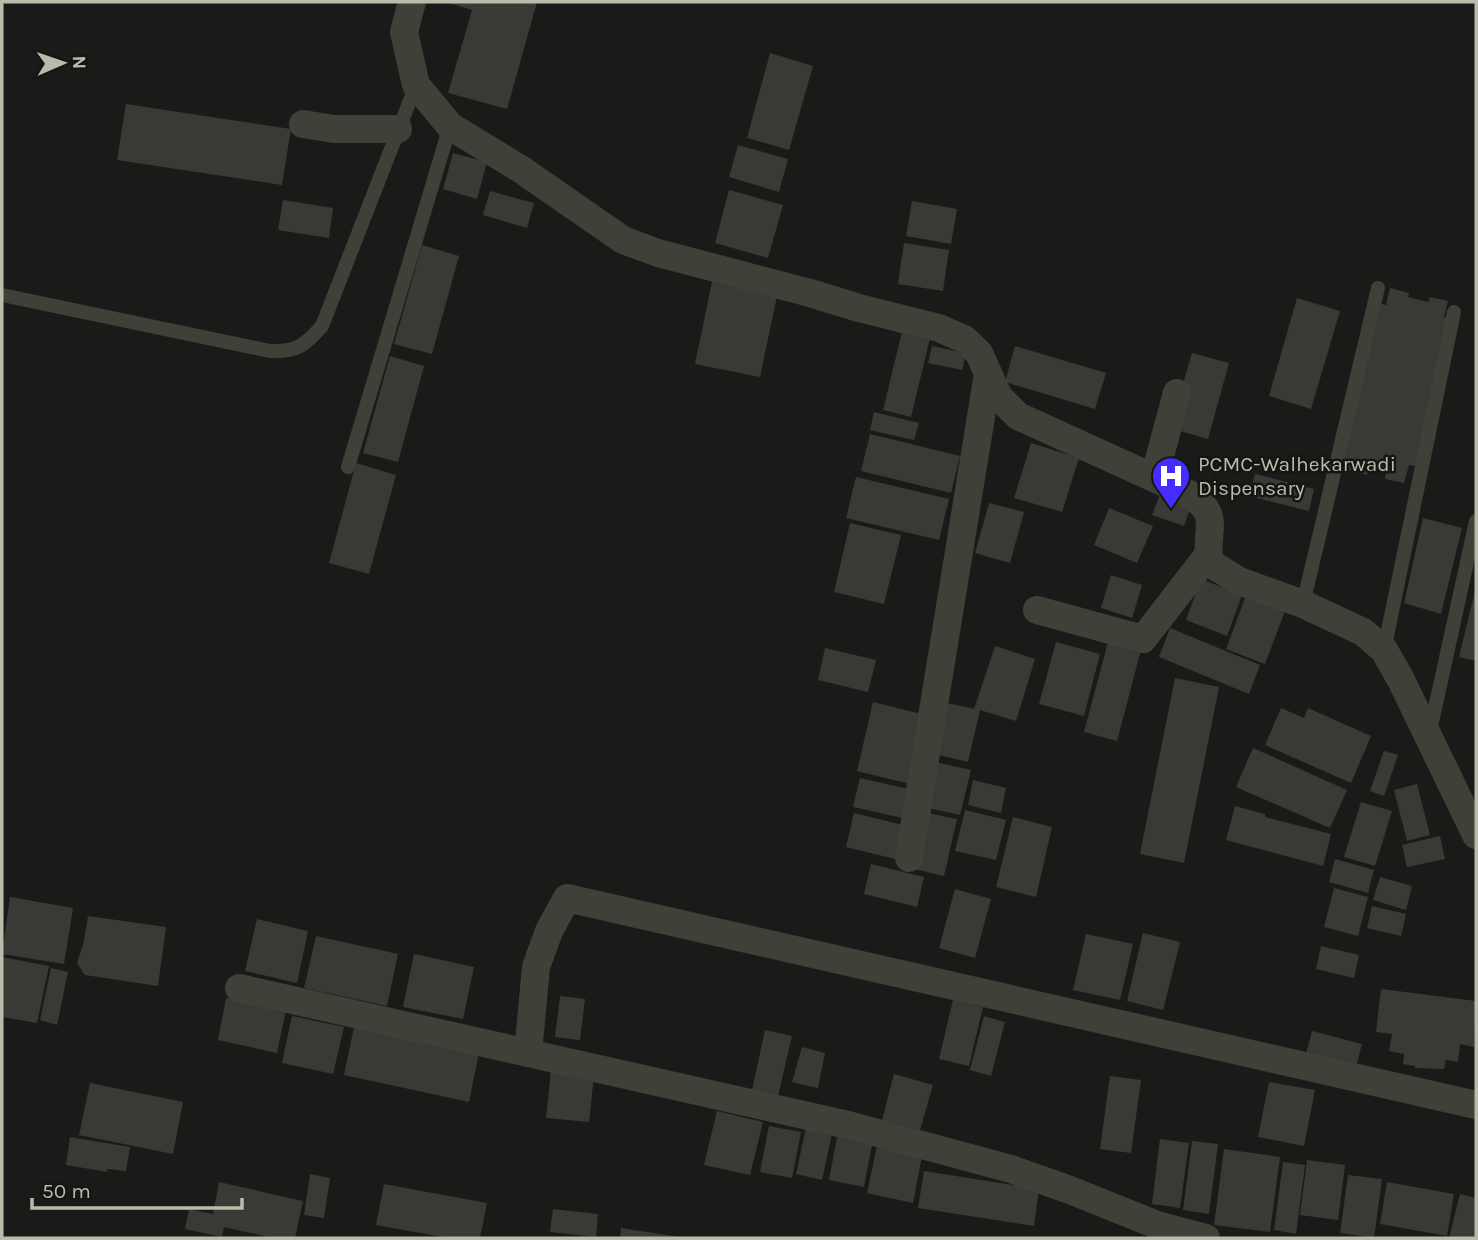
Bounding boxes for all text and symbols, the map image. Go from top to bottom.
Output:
north arrow [28,28,98,98]
text: N [68,55,90,70]
place label: PCMC-Walhekarwadi Dispensary [1198,452,1396,500]
hospital icon: PCMC-Walhekarwadi Dispensary [1150,455,1192,510]
scale bar [32,1166,242,1210]
text: 50 m [42,1179,91,1203]

